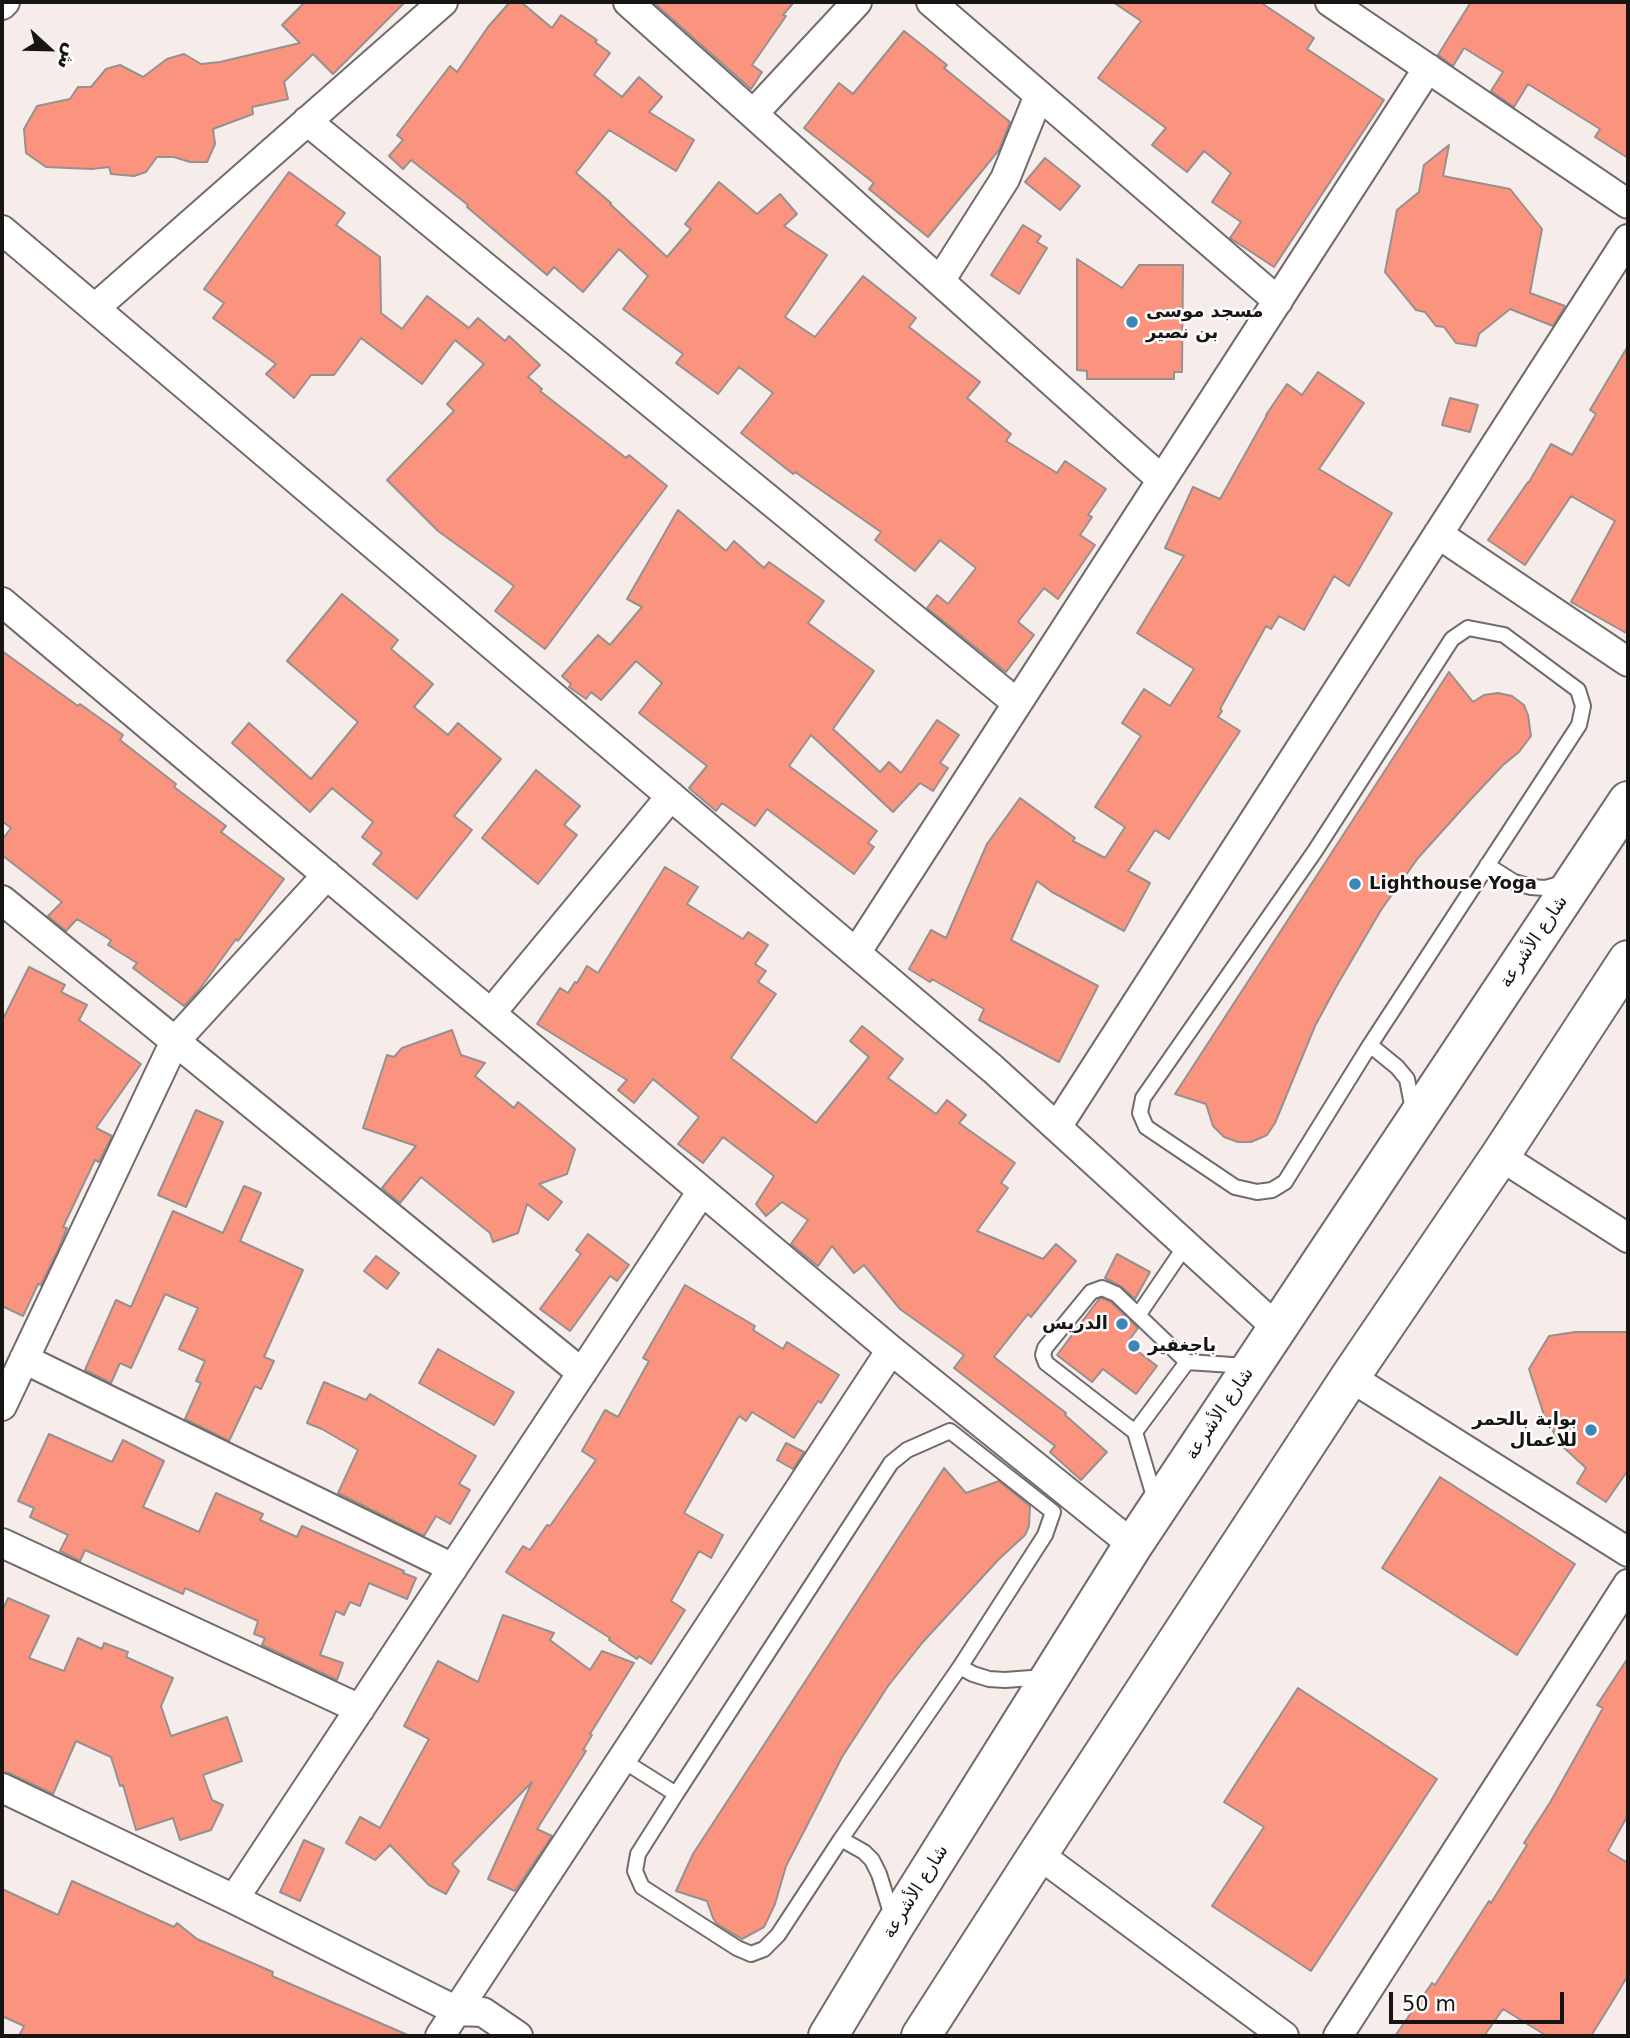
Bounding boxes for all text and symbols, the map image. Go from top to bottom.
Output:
north arrow [14,14,84,84]
text: ش [53,41,84,73]
place label: مسجد موسى بن نصير [1146,301,1263,344]
marker: مسجد موسى بن نصير [1124,314,1140,330]
place label: Lighthouse Yoga [1369,873,1537,895]
marker: Lighthouse Yoga [1347,876,1363,892]
street label: شارع الأشرعة [1495,892,1573,992]
place label: الدريس [1042,1313,1108,1335]
marker: الدريس [1114,1316,1130,1332]
place label: باجغفير [1148,1335,1216,1357]
marker: باجغفير [1126,1338,1142,1354]
street label: شارع الأشرعة [1181,1364,1259,1464]
place label: بوابة بالحمر للاعمال [1472,1409,1577,1452]
marker: بوابة بالحمر للاعمال [1583,1422,1599,1438]
street label: شارع الأشرعة [879,1841,953,1943]
scale bar [1392,1979,1567,2023]
text: 50 m [1402,1992,1456,2016]

